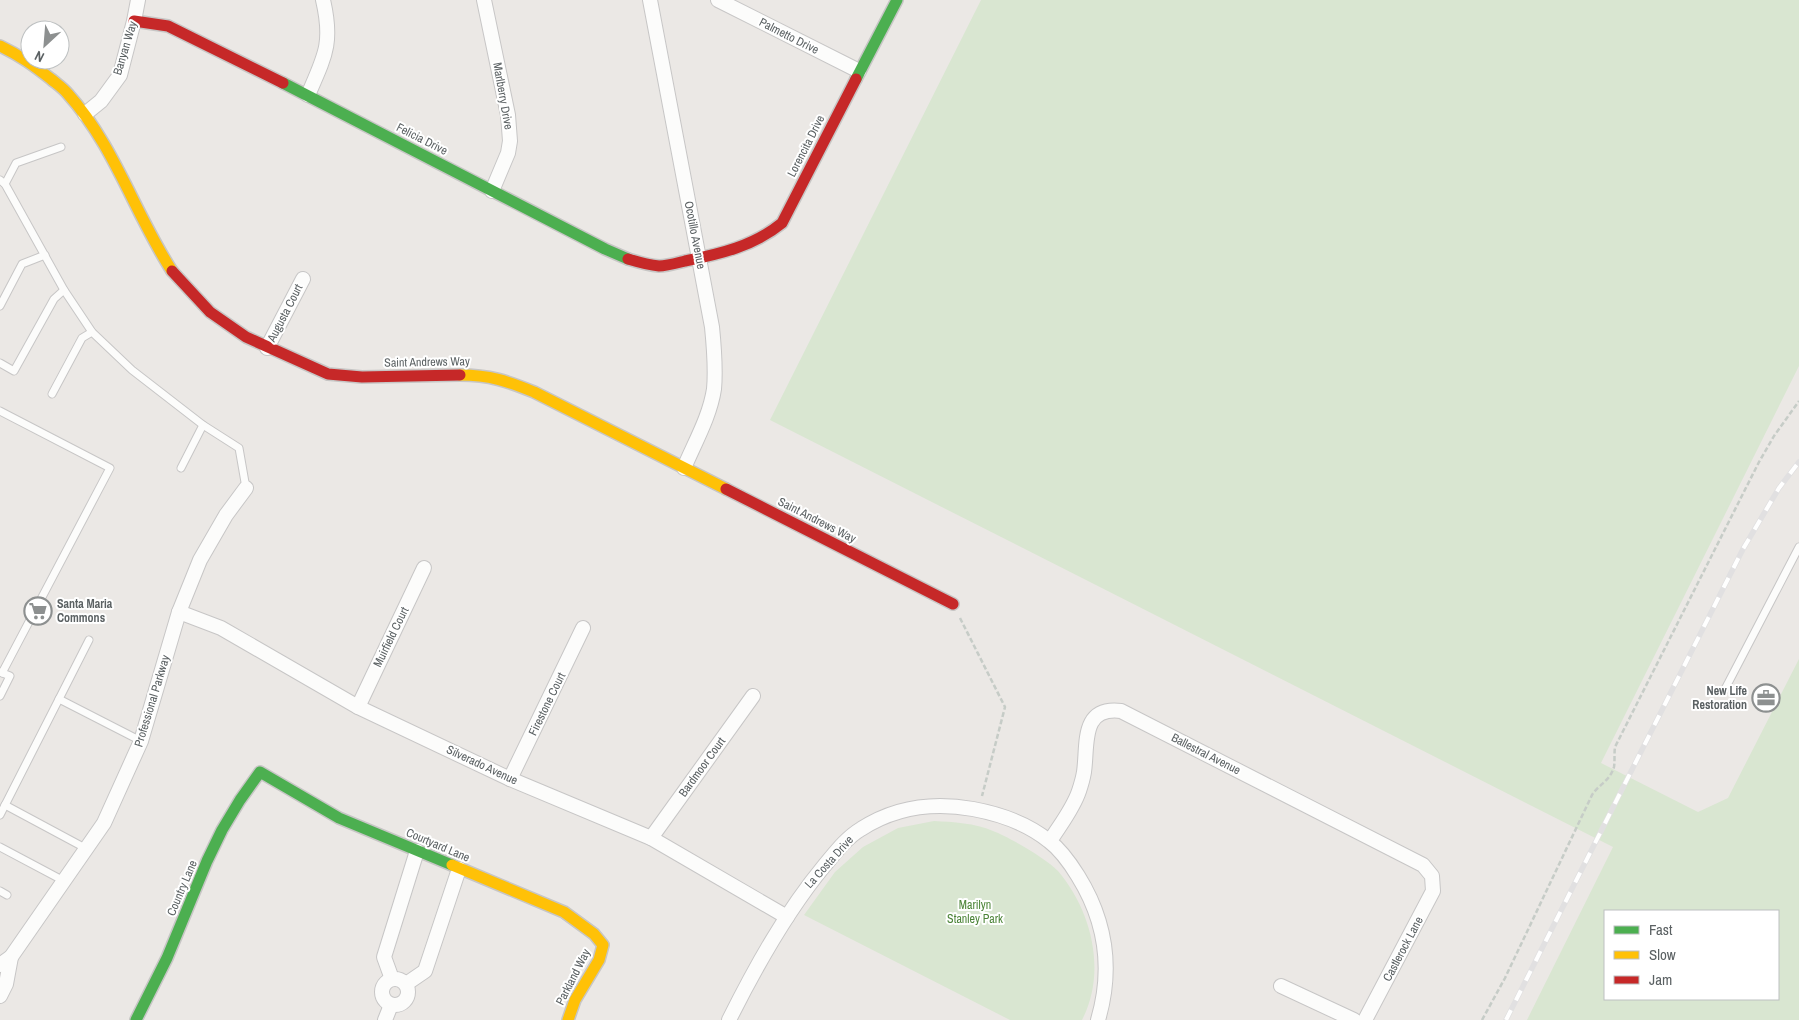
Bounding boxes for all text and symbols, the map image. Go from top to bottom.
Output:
street label: Palmetto Drive [756,14,822,58]
street label: Banyan Way [109,19,141,77]
north arrow [20,20,70,70]
text: N [32,47,47,67]
street label: Marlberry Drive [489,61,517,131]
street label: Lorencita Drive [784,112,828,180]
street label: Felicia Drive [394,119,450,159]
street label: Ocotillo Avenue [681,200,709,270]
street label: Augusta Court [263,281,307,346]
street label: Saint Andrews Way [384,353,470,371]
street label: Saint Andrews Way [775,493,859,547]
supermarket icon: Santa Maria Commons [23,596,53,626]
place label: Santa Maria Commons [57,596,113,626]
street label: Muirfield Court [370,604,413,670]
street label: Professional Parkway [130,653,174,749]
street label: Firestone Court [525,670,569,738]
place label: New Life Restoration [1692,683,1748,713]
office icon: New Life Restoration [1751,683,1781,713]
street label: Ballestral Avenue [1169,730,1243,778]
street label: Bardmoor Court [675,734,729,800]
street label: Silverado Avenue [444,741,520,789]
street label: Courtyard Lane [404,824,472,866]
street label: La Costa Drive [801,832,857,892]
street label: Country Lane [163,858,201,918]
park label: Marilyn Stanley Park [947,897,1003,927]
legend [1604,910,1779,1000]
street label: Castlerock Lane [1379,914,1427,984]
text: Fast [1649,919,1673,940]
text: Slow [1649,944,1676,965]
street label: Parkland Way [552,946,594,1008]
text: Jam [1649,969,1672,990]

